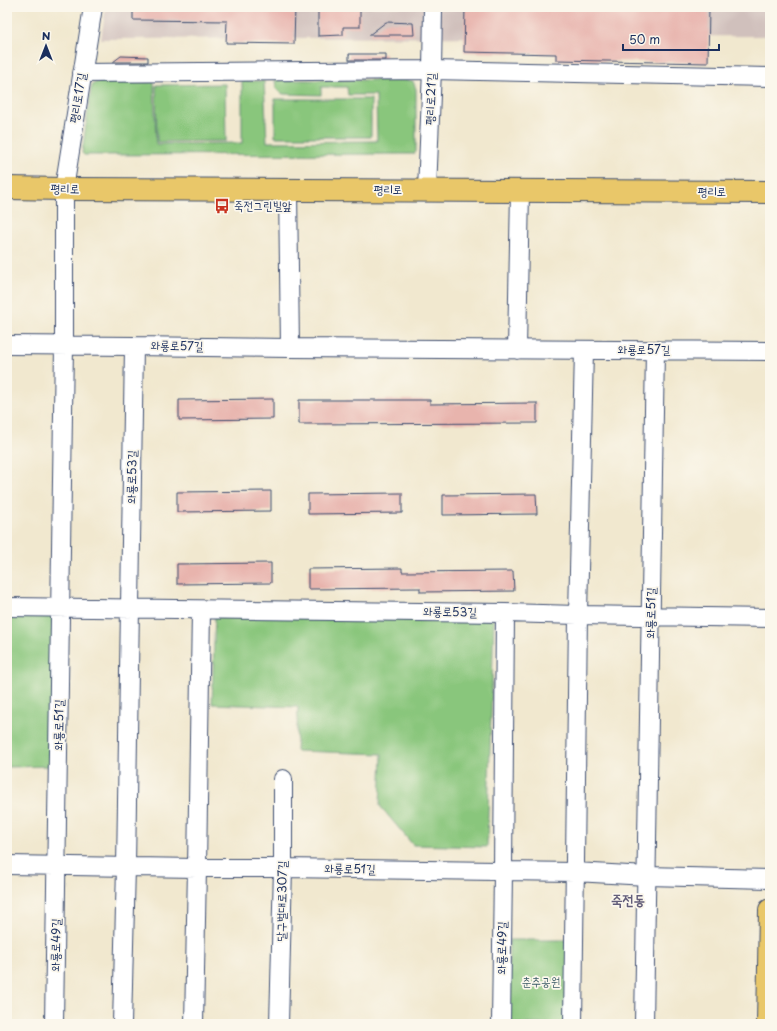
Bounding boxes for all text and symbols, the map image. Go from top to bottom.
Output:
north arrow [26,26,66,66]
scale bar [623,26,719,52]
text: N [42,27,51,44]
text: 50 m [629,30,660,48]
street label: 평리로17길 [64,71,90,124]
street label: 평리로21길 [420,72,440,126]
street label: 평리로 [50,179,80,197]
street label: 평리로 [374,180,402,198]
street label: 평리로 [698,182,726,200]
place label: 죽전그린빌앞 [234,196,292,214]
bus stop icon: 죽전그린빌앞 [213,197,231,215]
street label: 와룡로57길 [150,336,204,354]
street label: 와룡로57길 [618,340,671,358]
street label: 와룡로53길 [122,449,140,504]
street label: 와룡로51길 [641,587,659,639]
street label: 와룡로53길 [423,602,478,620]
street label: 와룡로51길 [49,699,67,751]
street label: 와룡로51길 [324,859,376,877]
street label: 달구벌대로307길 [271,860,291,942]
district label: 죽전동 [611,889,645,910]
street label: 와룡로49길 [46,918,64,972]
street label: 와룡로49길 [492,921,510,975]
park label: 춘추공원 [522,972,560,990]

